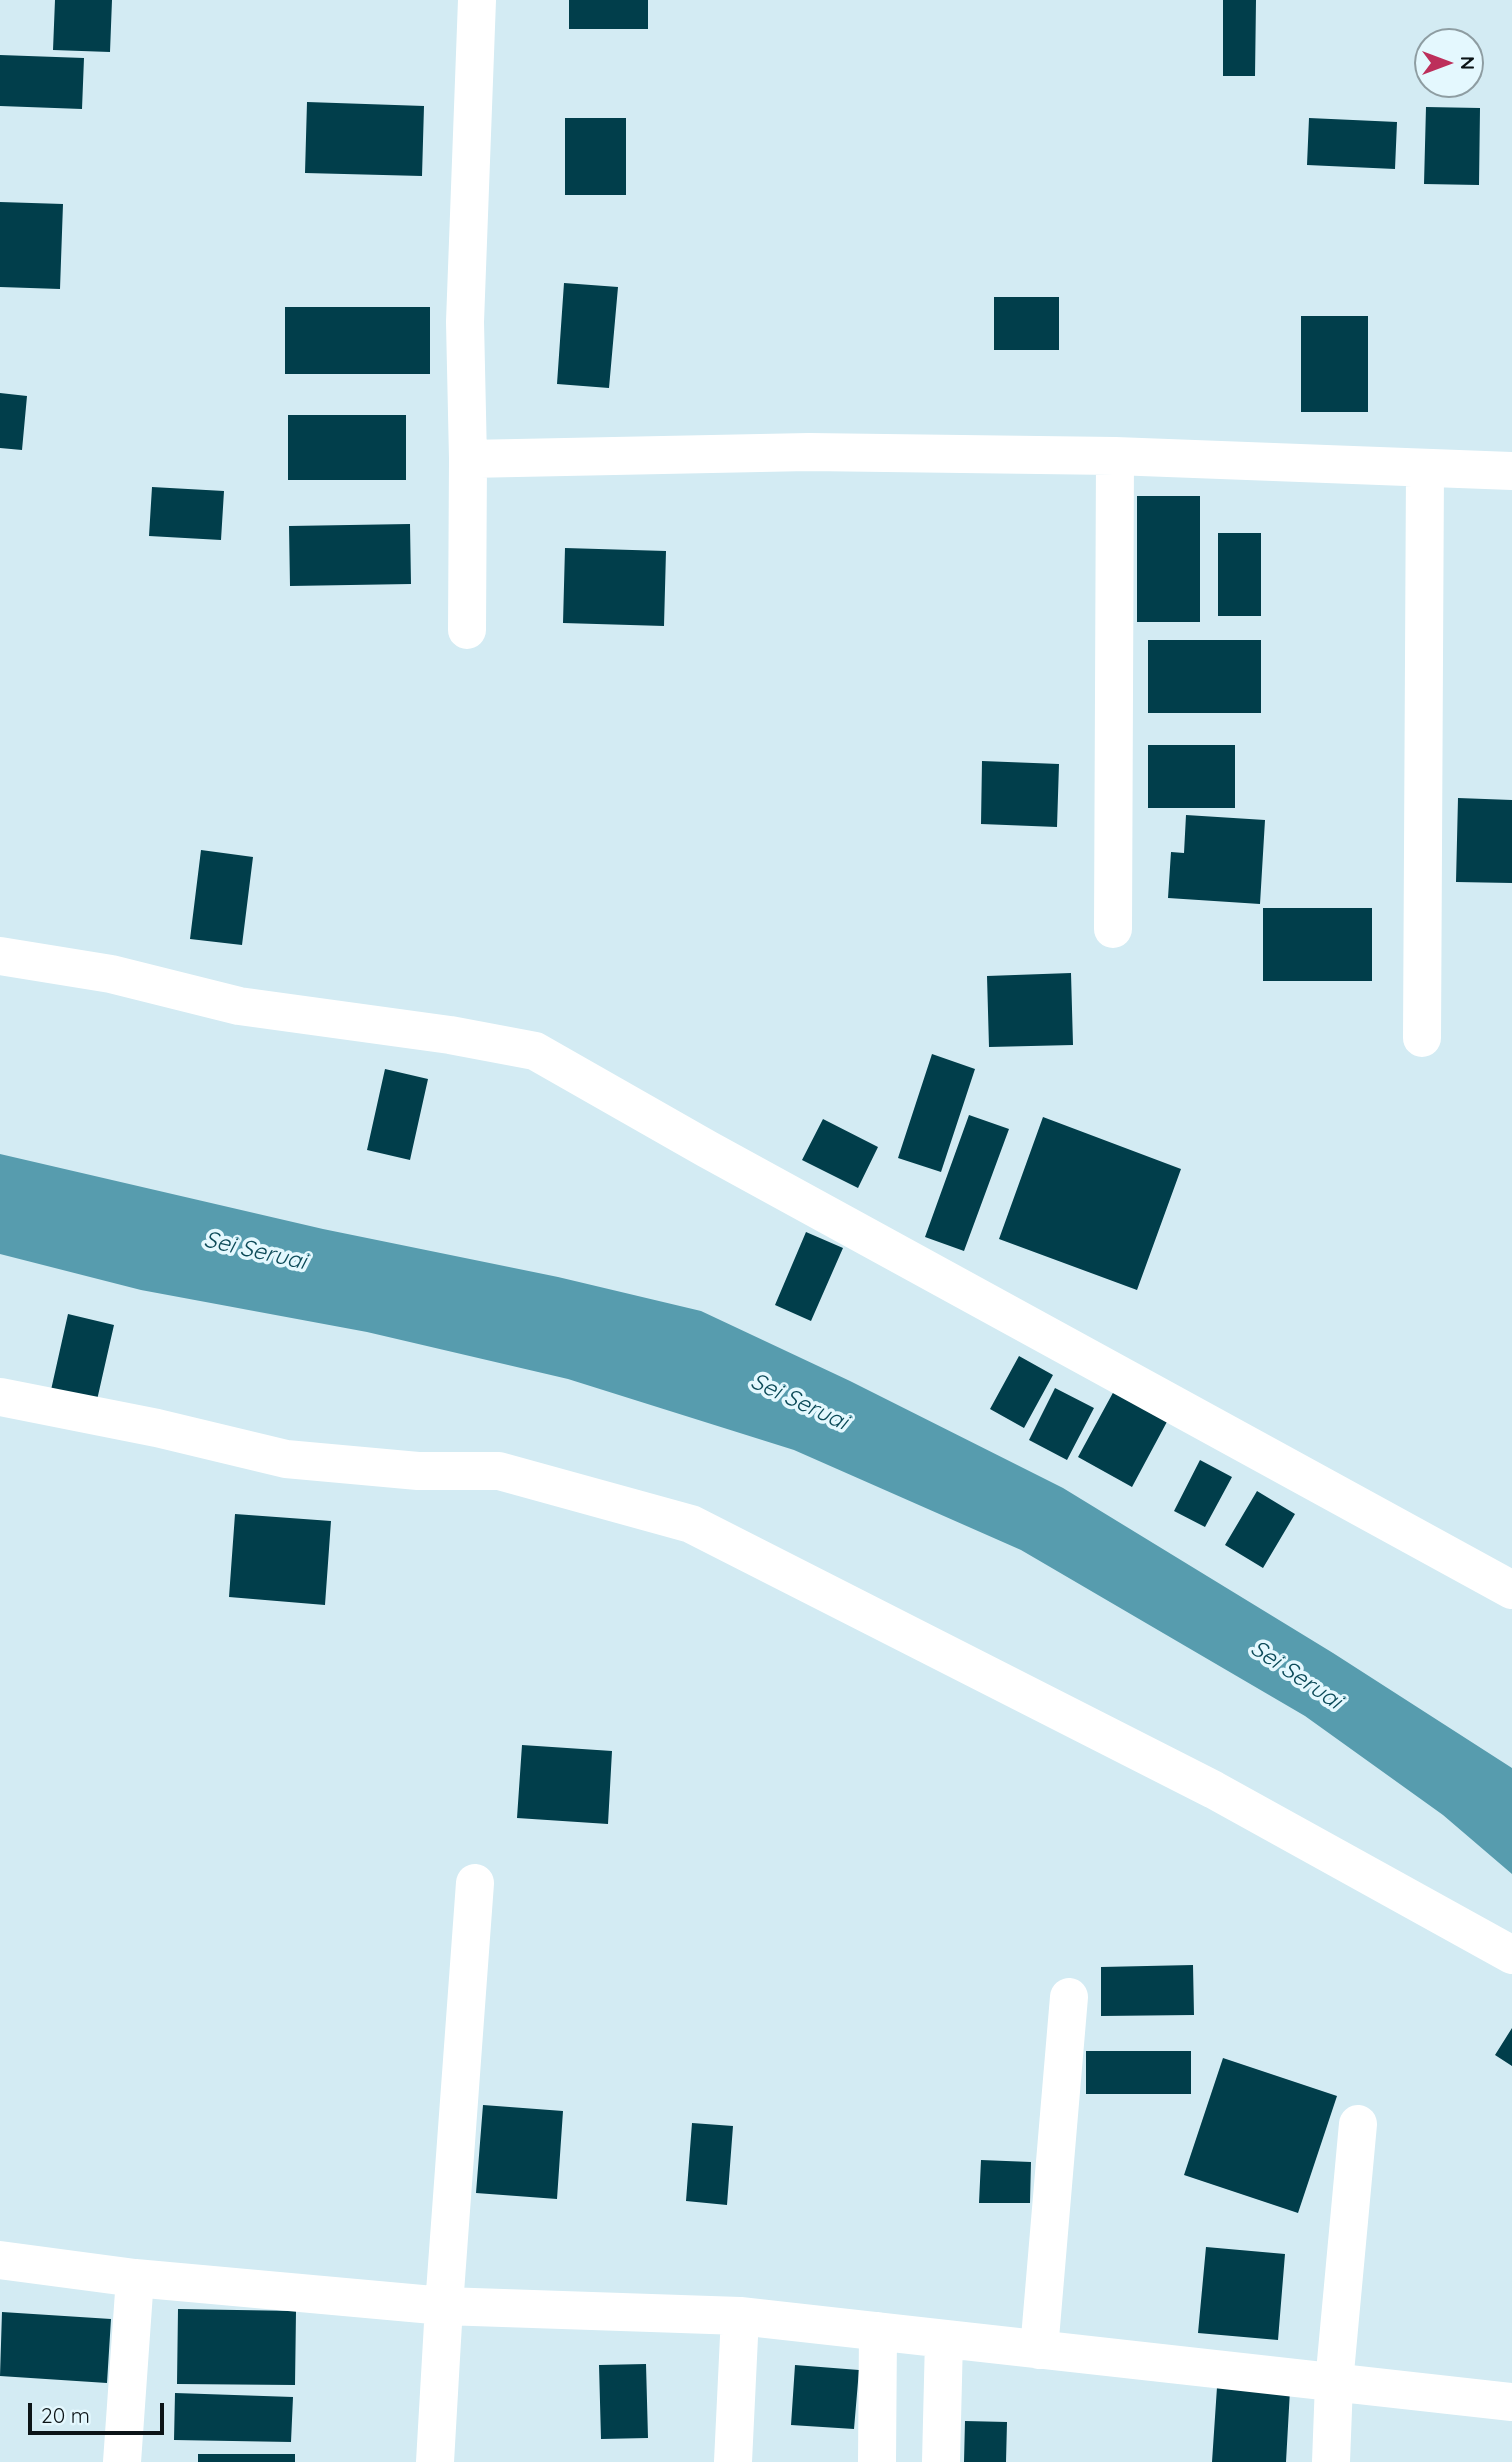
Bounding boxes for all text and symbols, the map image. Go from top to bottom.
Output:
north arrow [1414,28,1484,98]
text: N [1456,56,1480,70]
water label: Sei Seruai [201,1226,309,1276]
water label: Sei Seruai [746,1368,852,1436]
water label: Sei Seruai [1245,1635,1347,1715]
scale bar [32,2388,168,2432]
text: 20 m [41,2402,90,2428]

